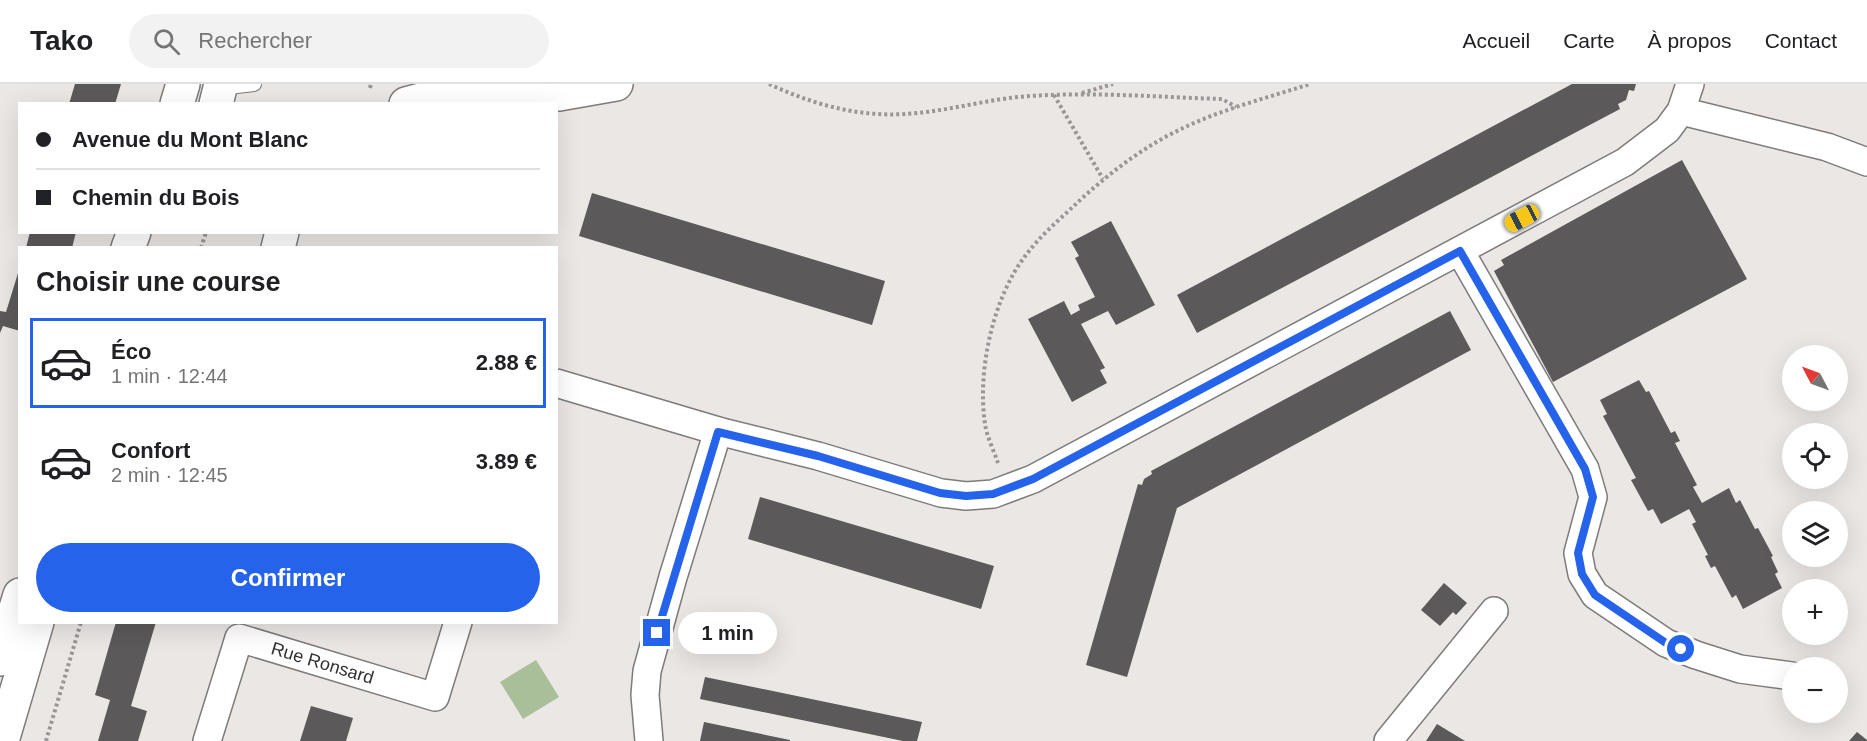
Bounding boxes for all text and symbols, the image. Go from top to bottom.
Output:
search box [129,14,549,68]
text: Tako [30,25,93,56]
icon: search [150,25,183,58]
text: Rechercher [198,28,312,53]
text: Accueil [1463,29,1530,52]
text: Carte [1563,29,1615,52]
text: À propos [1648,29,1732,52]
text: Contact [1765,29,1837,52]
text: Avenue du Mont Blanc [72,127,308,152]
text: Chemin du Bois [72,185,239,210]
car [1502,202,1542,234]
text: Choisir une course [36,267,281,297]
icon: car [39,336,93,390]
text: Éco [111,339,151,364]
north arrow [1782,345,1848,411]
map controls [1782,345,1848,723]
text: 2.88 € [476,350,537,375]
text: 1 min · 12:44 [111,365,228,387]
button: locate [1782,423,1848,489]
icon: car [39,435,93,489]
text: Confort [111,438,190,463]
text: 3.89 € [476,449,537,474]
text: 2 min · 12:45 [111,464,228,486]
button: layers [1782,501,1848,567]
button: Confirmer [36,543,540,612]
button: + [1782,579,1848,645]
callout: 1 min [678,612,777,654]
route end [643,619,670,646]
text: 1 min [701,622,754,644]
route start [1667,635,1694,662]
street label: Rue Ronsard [269,638,376,688]
button: − [1782,657,1848,723]

